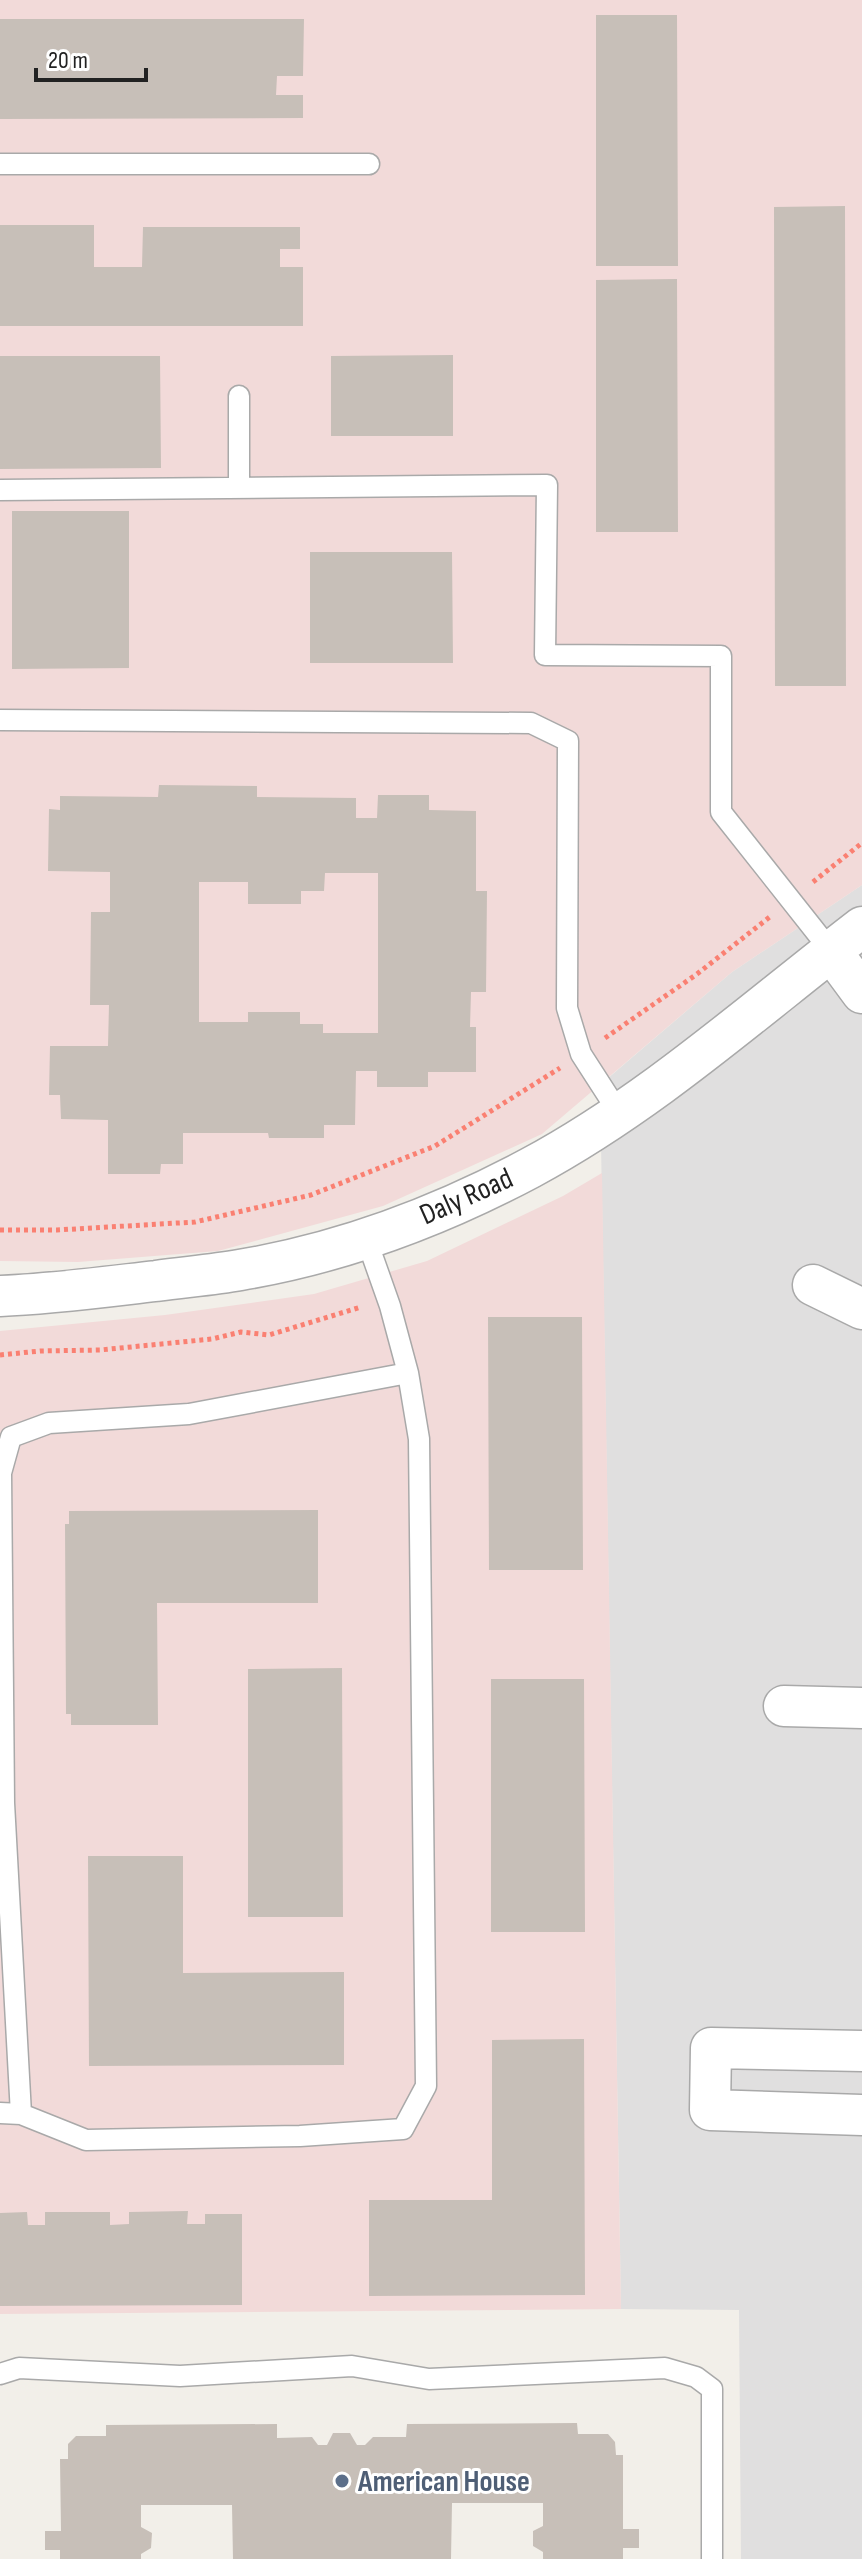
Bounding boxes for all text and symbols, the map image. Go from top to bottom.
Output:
scale bar [36,32,146,82]
text: 20 m [48,46,88,75]
street label: Daly Road [414,1161,518,1233]
place label: American House [357,2464,530,2500]
marker: American House [333,2472,351,2490]

